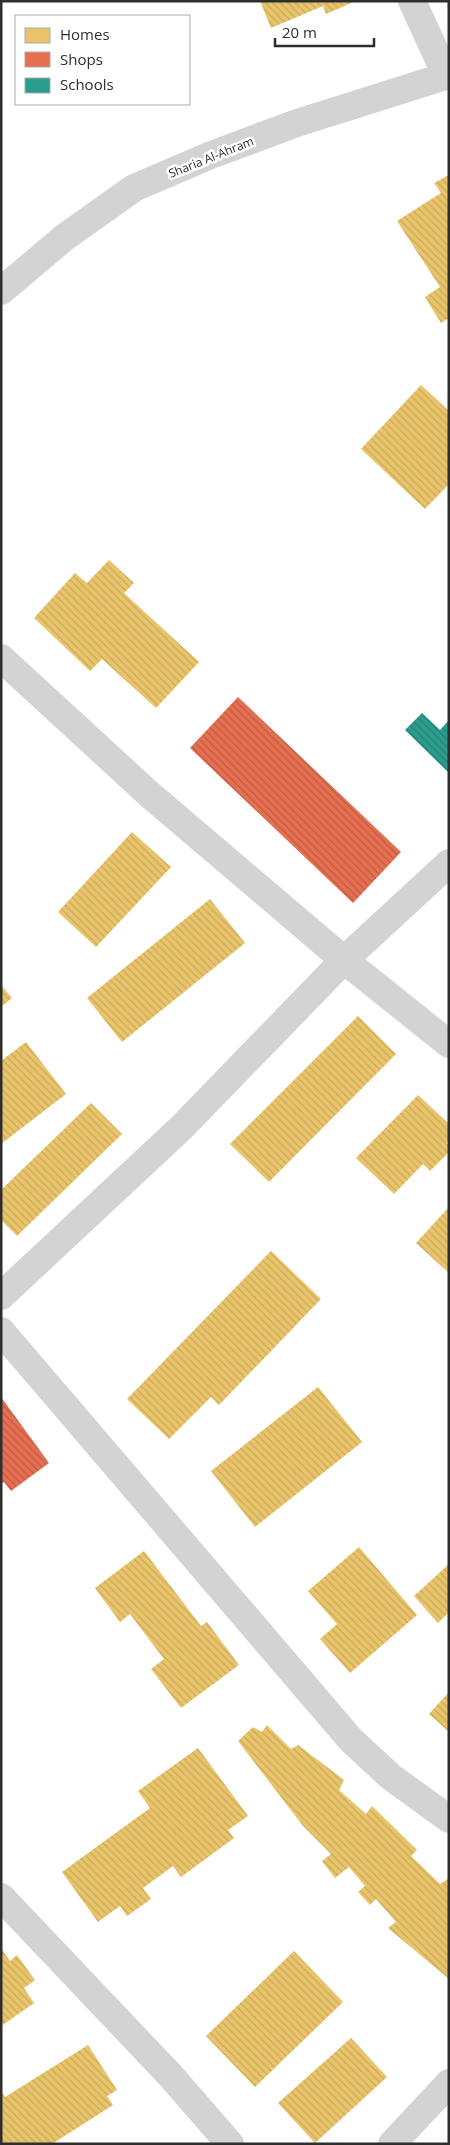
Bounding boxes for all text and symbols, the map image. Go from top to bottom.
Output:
legend [15,15,190,105]
scale bar [275,15,374,47]
text: 20 m [282,22,317,42]
text: Homes [60,24,110,44]
text: Shops [60,49,103,69]
text: Schools [60,74,114,94]
street label: Sharia Al-Ahram [166,132,256,182]

